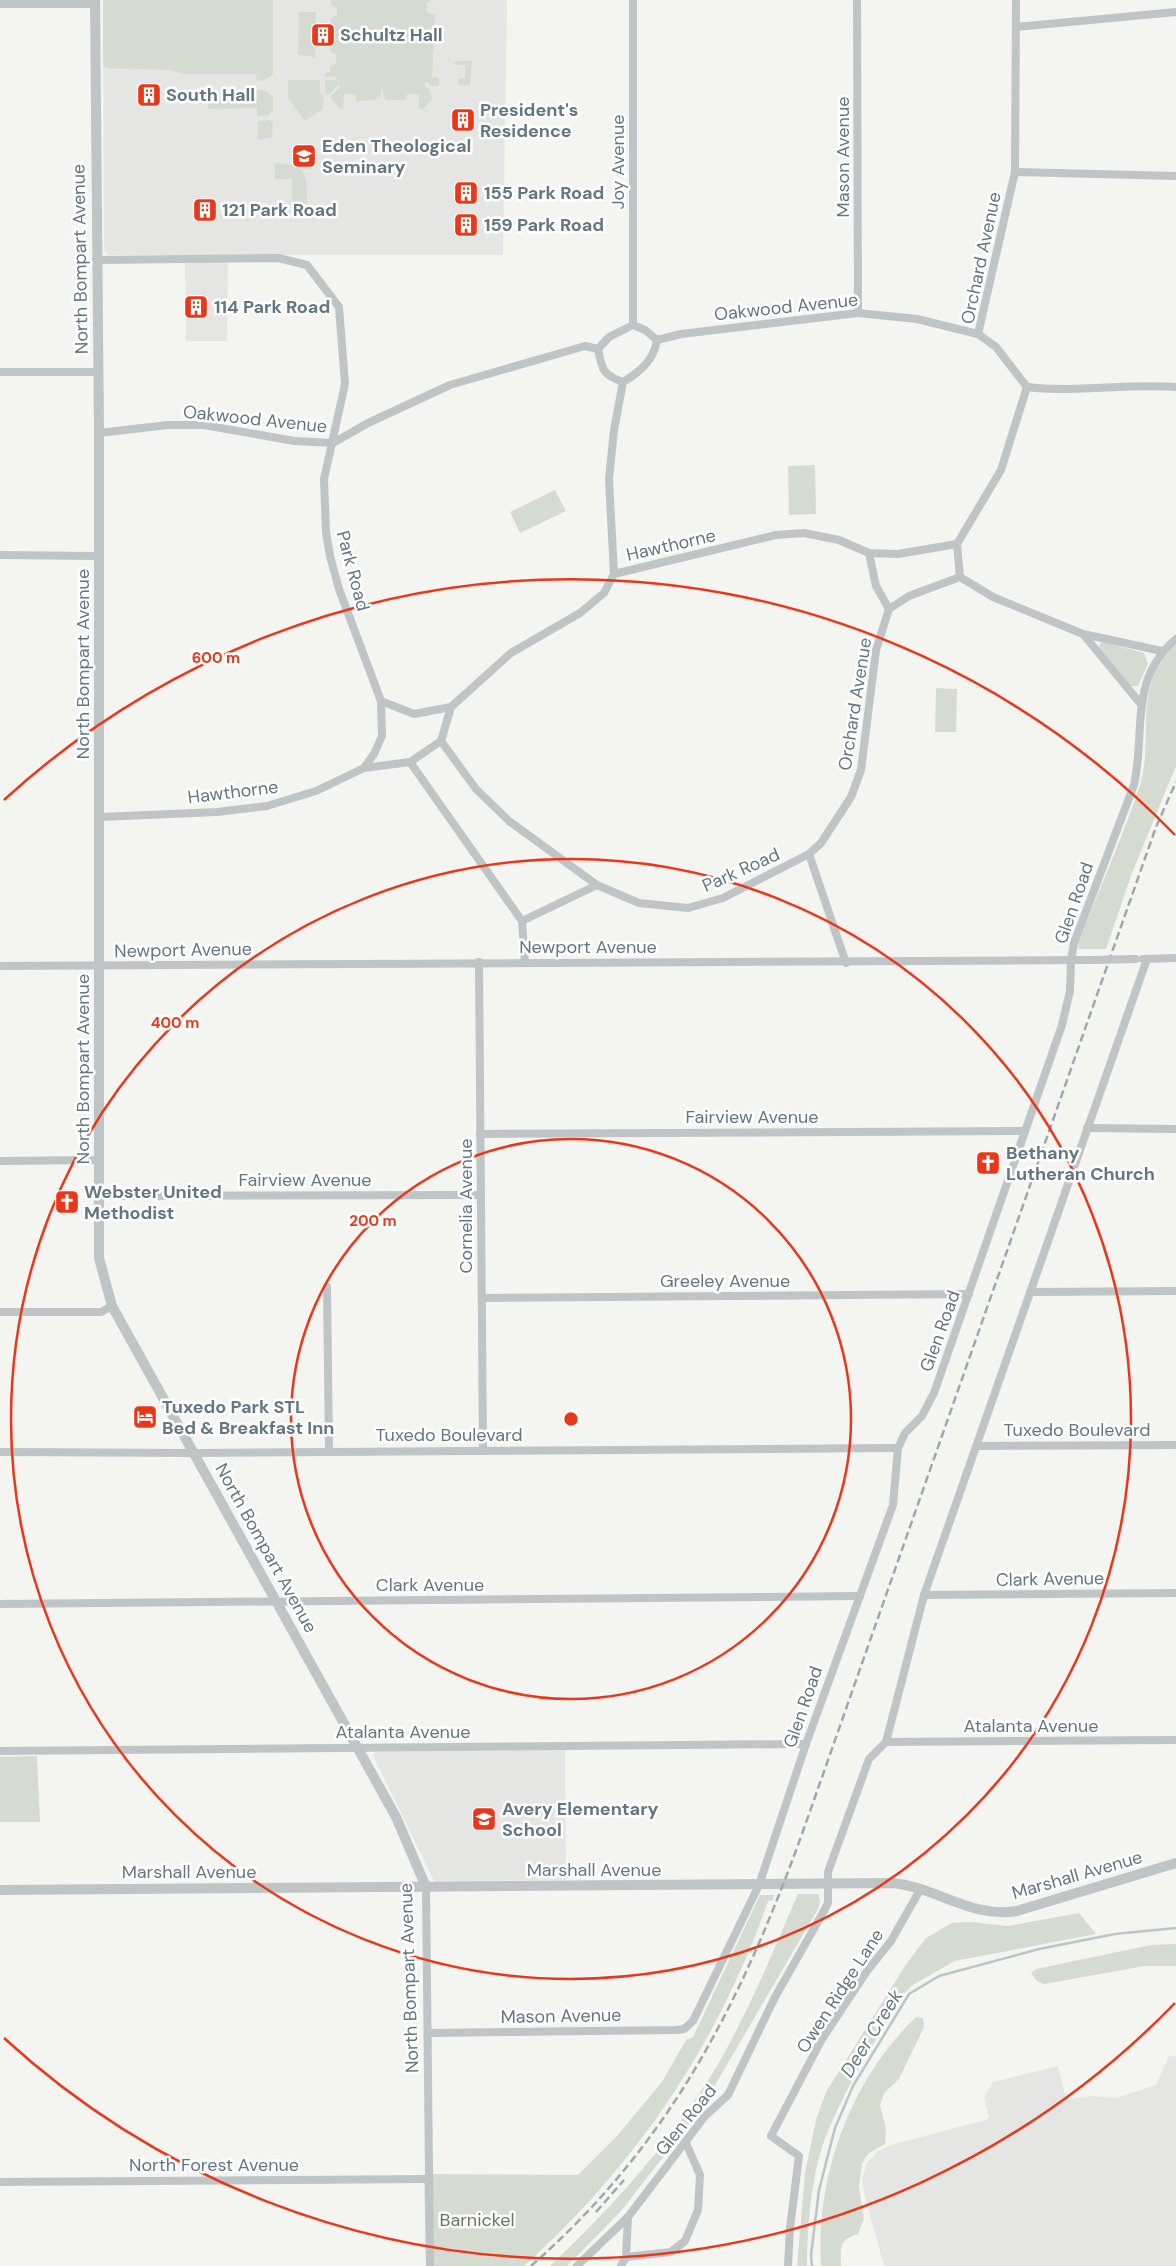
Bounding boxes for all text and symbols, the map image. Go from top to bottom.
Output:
building icon: Schultz Hall [310,22,336,48]
place label: Schultz Hall [340,23,443,47]
building icon: South Hall [136,82,162,108]
place label: South Hall [166,83,255,107]
street label: Mason Avenue [831,97,855,217]
place label: President's Residence [480,98,578,143]
building icon: President's Residence [450,107,476,133]
street label: Joy Avenue [606,115,630,209]
place label: Eden Theological Seminary [322,134,471,179]
school or university icon: Eden Theological Seminary [291,143,317,169]
street label: North Bompart Avenue [66,164,94,354]
building icon: 155 Park Road [453,180,479,206]
place label: 155 Park Road [484,181,604,205]
street label: Orchard Avenue [955,190,1007,326]
building icon: 121 Park Road [192,197,218,223]
place label: 121 Park Road [222,198,337,222]
building icon: 159 Park Road [453,212,479,238]
place label: 159 Park Road [484,213,604,237]
street label: Oakwood Avenue [713,287,859,327]
building icon: 114 Park Road [183,294,209,320]
place label: 114 Park Road [214,295,330,319]
street label: Oakwood Avenue [182,399,328,439]
street label: Hawthorne [624,523,718,567]
street label: Park Road [331,528,375,614]
street label: North Bompart Avenue [71,569,95,759]
street label: Orchard Avenue [833,636,877,772]
text: 600 m [192,648,240,668]
street label: Hawthorne [186,775,280,809]
street label: Park Road [699,842,783,898]
street label: Glen Road [1049,859,1099,947]
street label: Newport Avenue [519,935,657,959]
street label: Newport Avenue [114,937,252,963]
street label: North Bompart Avenue [71,974,95,1164]
text: 400 m [151,1013,199,1033]
street label: Fairview Avenue [685,1105,819,1129]
street label: Cornelia Avenue [454,1139,478,1273]
place label: Bethany Lutheran Church [1006,1141,1155,1186]
church icon: Bethany Lutheran Church [975,1150,1001,1176]
street label: Fairview Avenue [238,1168,372,1192]
place label: Webster United Methodist [84,1180,222,1225]
church icon: Webster United Methodist [54,1189,80,1215]
text: 200 m [349,1211,397,1231]
street label: Greeley Avenue [660,1269,790,1293]
street label: Glen Road [914,1287,966,1375]
place label: Tuxedo Park STL Bed & Breakfast Inn [162,1395,334,1440]
hotel icon: Tuxedo Park STL Bed & Breakfast Inn [132,1404,158,1430]
centre of rings [562,1410,580,1428]
street label: Tuxedo Boulevard [1003,1418,1151,1442]
street label: Tuxedo Boulevard [375,1423,523,1447]
street label: North Bompart Avenue [209,1459,323,1637]
street label: Clark Avenue [996,1566,1104,1592]
street label: Clark Avenue [376,1573,484,1597]
street label: Glen Road [778,1663,828,1751]
street label: Atalanta Avenue [964,1714,1098,1738]
street label: Atalanta Avenue [336,1720,470,1744]
place label: Avery Elementary School [502,1797,659,1842]
school or university icon: Avery Elementary School [471,1806,497,1832]
street label: Marshall Avenue [1009,1845,1145,1905]
street label: Marshall Avenue [527,1858,661,1882]
street label: Marshall Avenue [122,1860,256,1884]
street label: North Bompart Avenue [394,1883,424,2073]
street label: Owen Ridge Lane [791,1924,889,2058]
water label: Deer Creek [835,1984,908,2082]
street label: Mason Avenue [500,2003,622,2029]
street label: Glen Road [650,2079,722,2161]
street label: North Forest Avenue [129,2153,299,2177]
park label: Barnickel [440,2208,514,2232]

